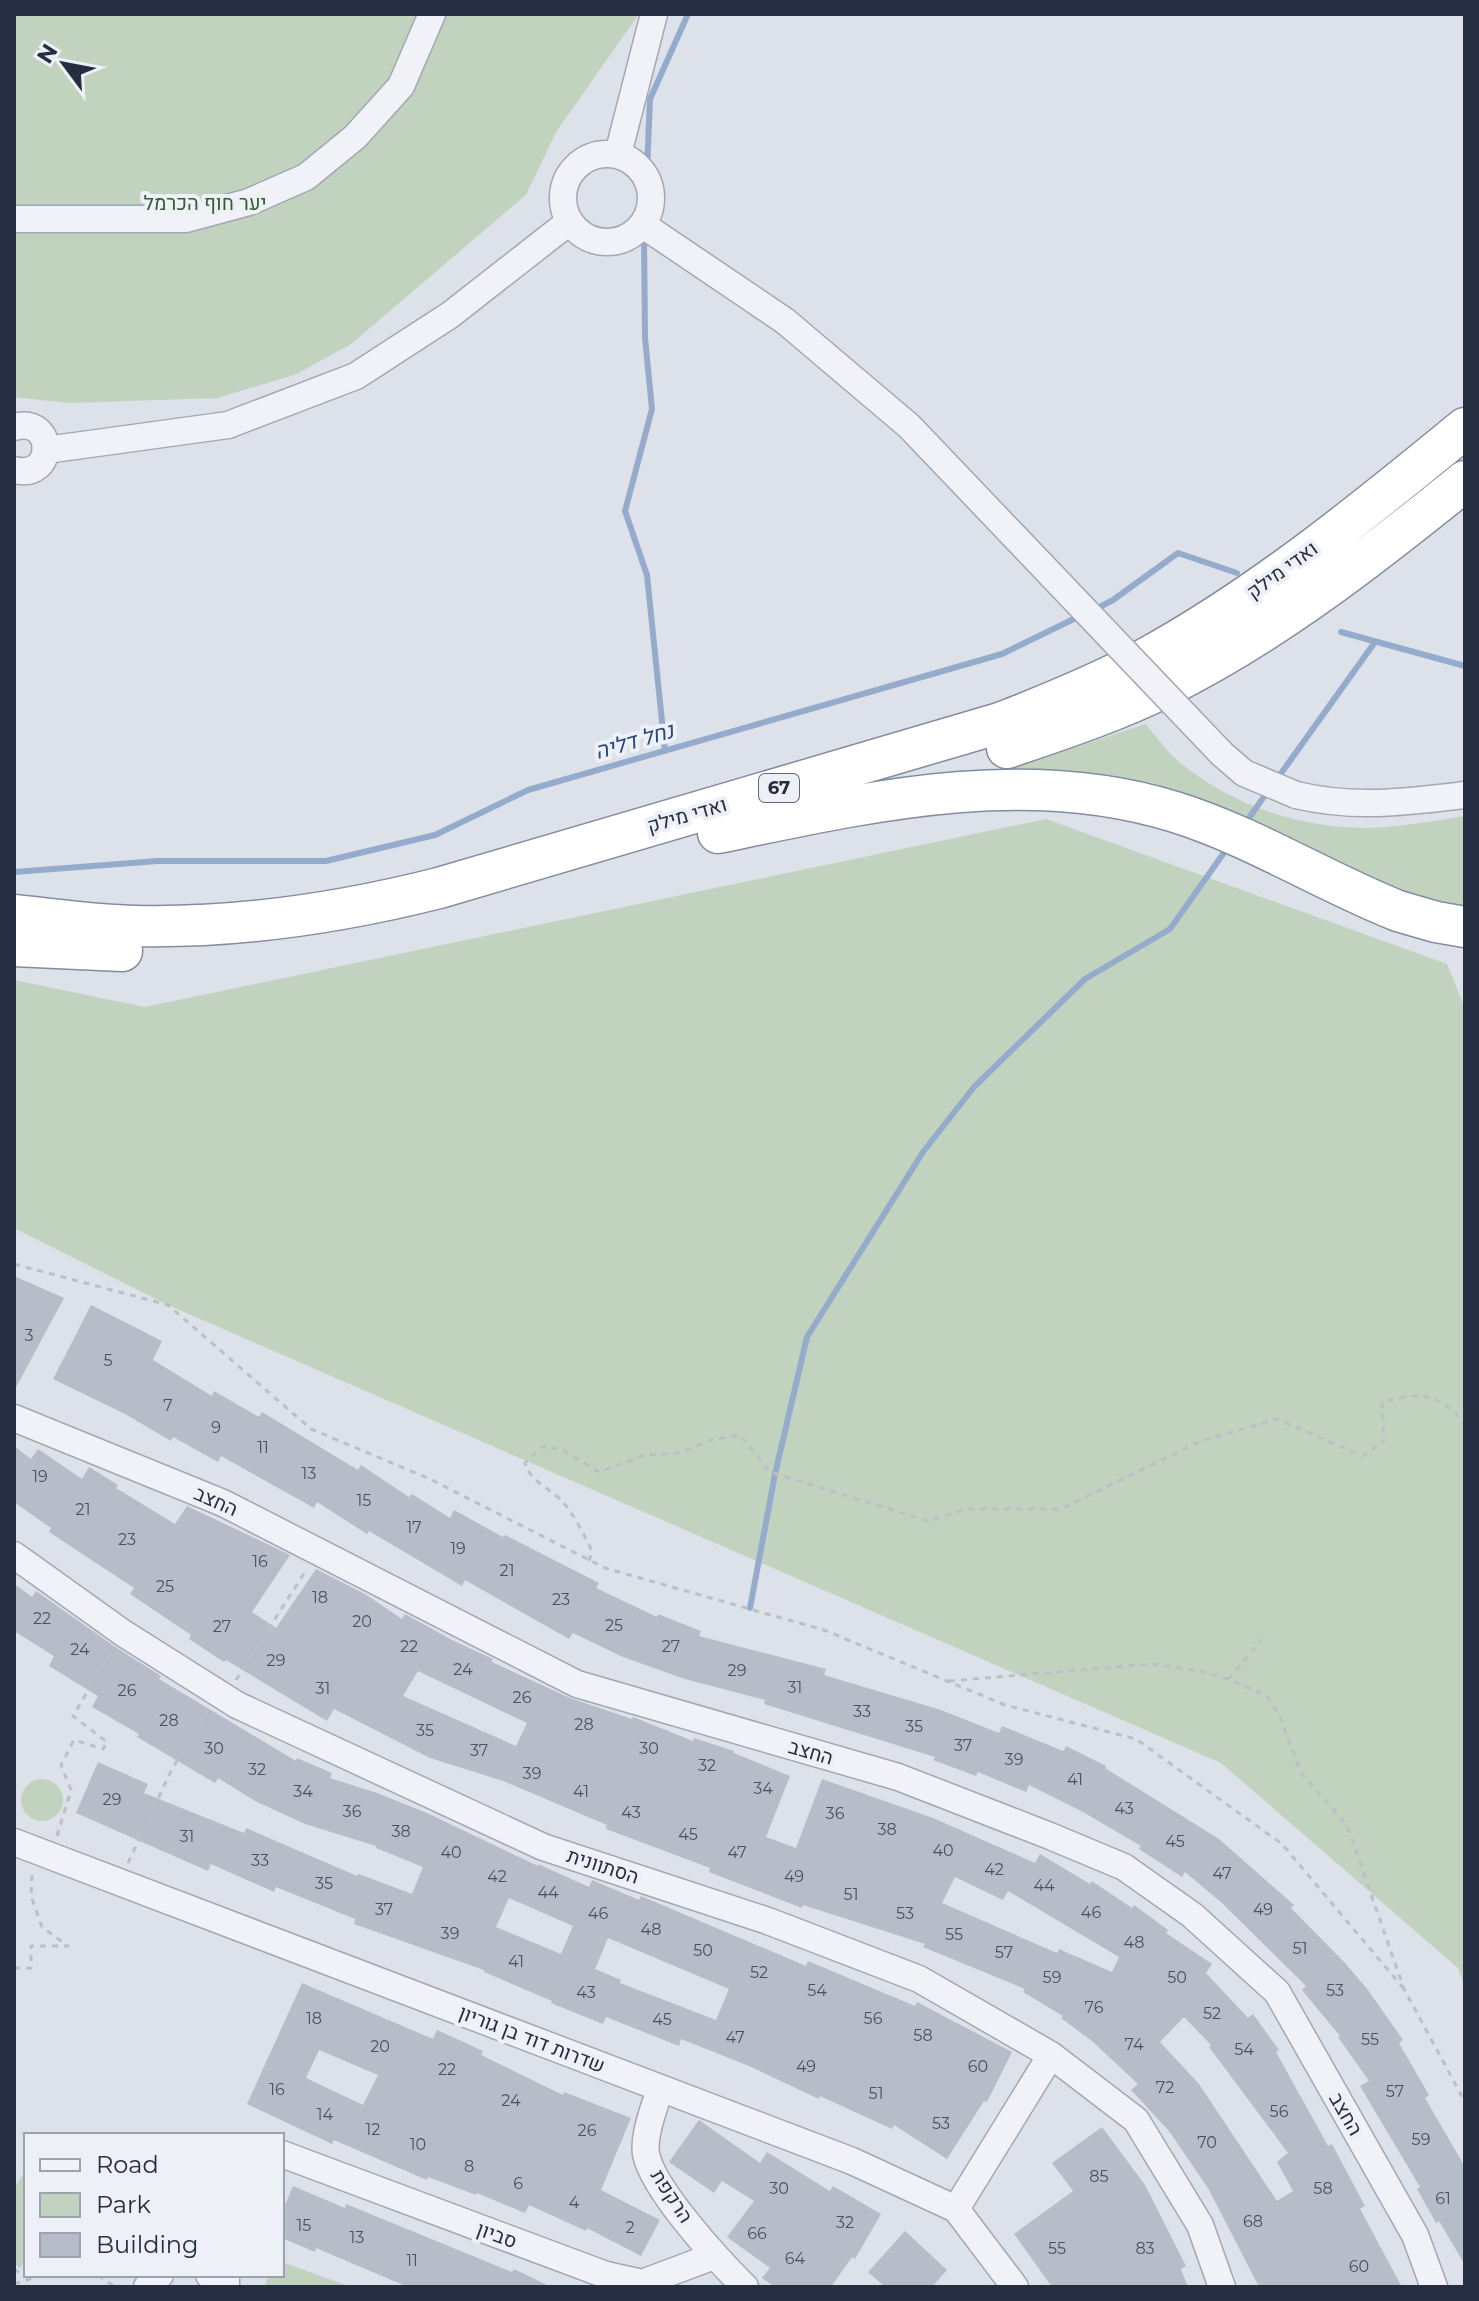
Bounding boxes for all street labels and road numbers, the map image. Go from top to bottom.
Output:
street label: ואדי מילק [1242,536,1322,604]
road number: 67 [759,774,799,802]
street label: ואדי מילק [644,792,730,838]
street label: החצב [190,1481,242,1521]
street label: החצב [786,1734,836,1770]
street label: הסתוונית [564,1843,642,1889]
street label: שדרות דוד בן גוריון [456,2000,608,2078]
street label: החצב [1324,2088,1368,2140]
street label: הרקפת [646,2165,698,2227]
street label: סביון [474,2217,520,2253]

